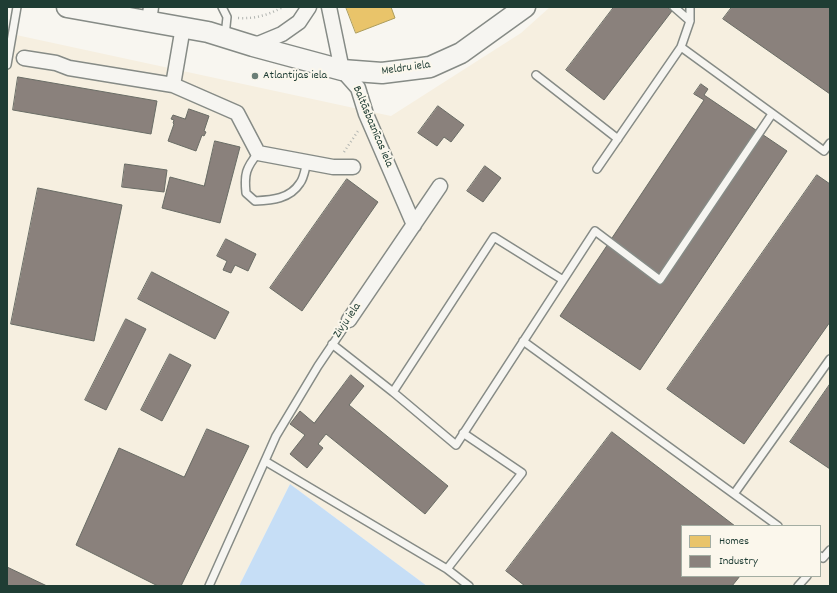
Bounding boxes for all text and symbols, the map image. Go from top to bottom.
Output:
street label: Meldru iela [381,58,431,80]
place label: Atlantijas iela [263,69,327,83]
marker: Atlantijas iela [250,71,260,81]
street label: Baltāsbaznīcas iela [348,84,396,170]
street label: Zivju iela [331,301,365,341]
legend [681,525,821,577]
text: Homes [719,533,749,550]
text: Industry [719,553,758,570]

